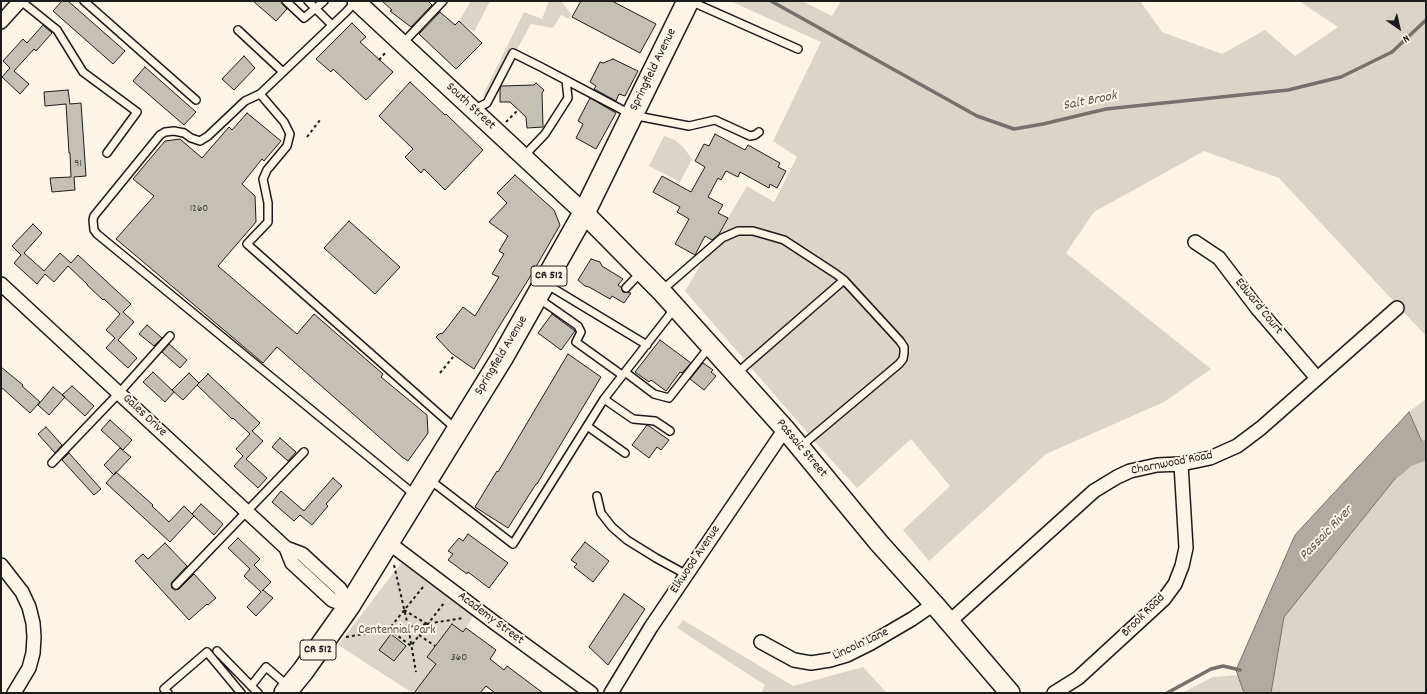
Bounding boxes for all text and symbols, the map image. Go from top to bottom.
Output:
north arrow [1379,8,1419,48]
street label: Springfield Avenue [627,26,681,114]
text: N [1399,30,1412,46]
street label: South Street [442,80,498,134]
water label: Salt Brook [1062,89,1118,115]
house number: 91 [74,157,82,171]
house number: 1260 [190,202,208,216]
road number: CR 512 [531,266,567,286]
street label: Edward Court [1231,276,1285,338]
street label: Springfield Avenue [472,313,532,399]
street label: Gales Drive [119,392,169,440]
street label: Passaic Street [772,417,830,481]
street label: Charnwood Road [1130,448,1214,480]
water label: Passaic River [1297,503,1357,565]
street label: Elkwood Avenue [667,523,725,597]
street label: Academy Street [454,589,526,649]
street label: Brook Road [1119,591,1169,641]
park label: Centennial Park [358,623,436,639]
street label: Lincoln Lane [831,625,891,665]
road number: CR 512 [300,640,336,660]
house number: 360 [451,651,467,665]

